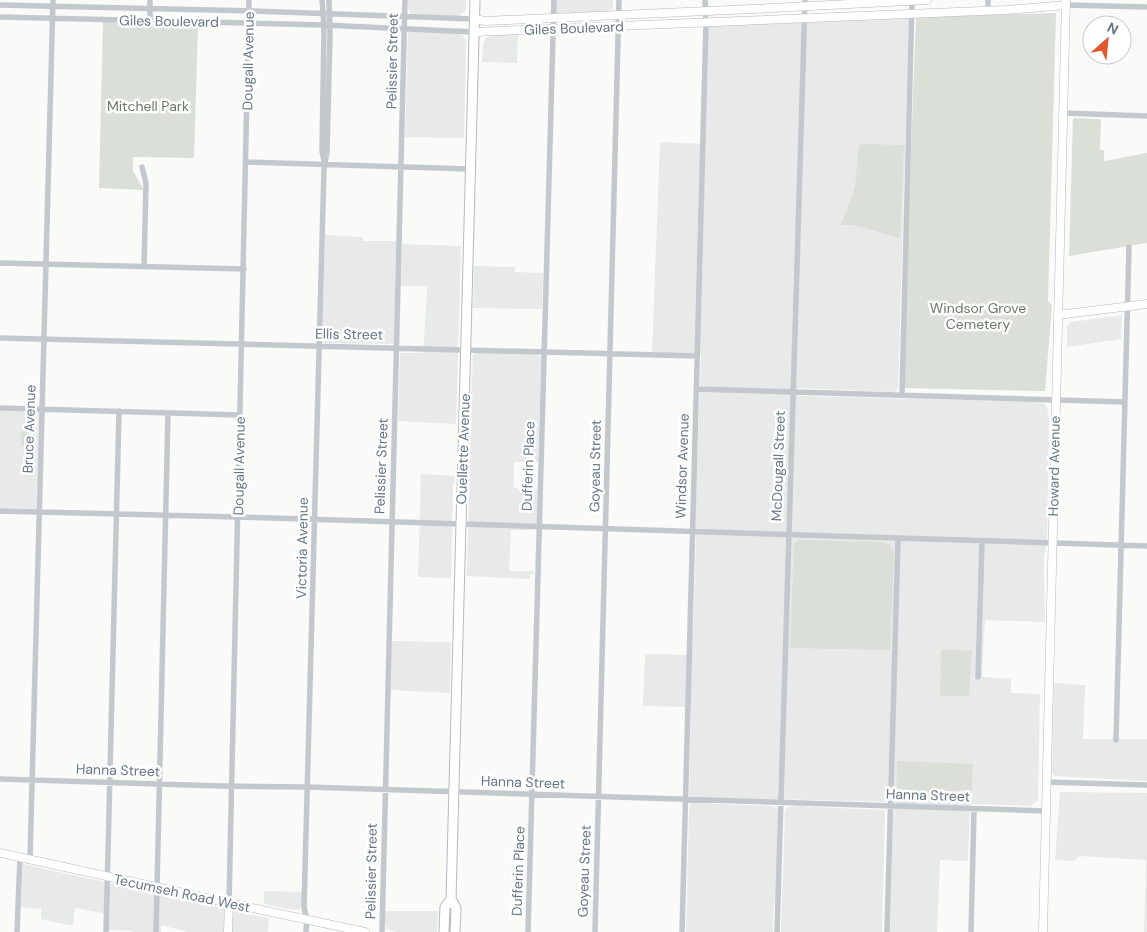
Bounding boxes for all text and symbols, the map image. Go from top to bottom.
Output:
street label: Giles Boulevard [119,11,219,31]
street label: Dougall Avenue [238,11,258,111]
street label: Pelissier Street [382,13,402,109]
north arrow [1082,15,1132,65]
street label: Giles Boulevard [524,17,624,39]
text: N [1104,18,1122,39]
park label: Mitchell Park [107,97,189,115]
park label: Windsor Grove Cemetery [930,299,1026,333]
street label: Ellis Street [315,324,383,344]
street label: Bruce Avenue [18,384,40,474]
street label: Ouellette Avenue [452,393,474,505]
street label: McDougall Street [767,410,789,522]
street label: Windsor Avenue [671,413,693,519]
street label: Dougall Avenue [229,416,249,516]
street label: Howard Avenue [1044,416,1064,516]
street label: Pelissier Street [370,418,392,514]
street label: Goyeau Street [585,420,605,512]
street label: Dufferin Place [517,421,539,511]
street label: Victoria Avenue [292,497,312,599]
street label: Hanna Street [76,760,160,780]
street label: Hanna Street [481,772,565,792]
street label: Hanna Street [886,785,970,805]
street label: Pelissier Street [361,823,381,919]
street label: Goyeau Street [573,824,595,918]
street label: Dufferin Place [507,826,529,916]
street label: Tecumseh Road West [112,870,252,916]

